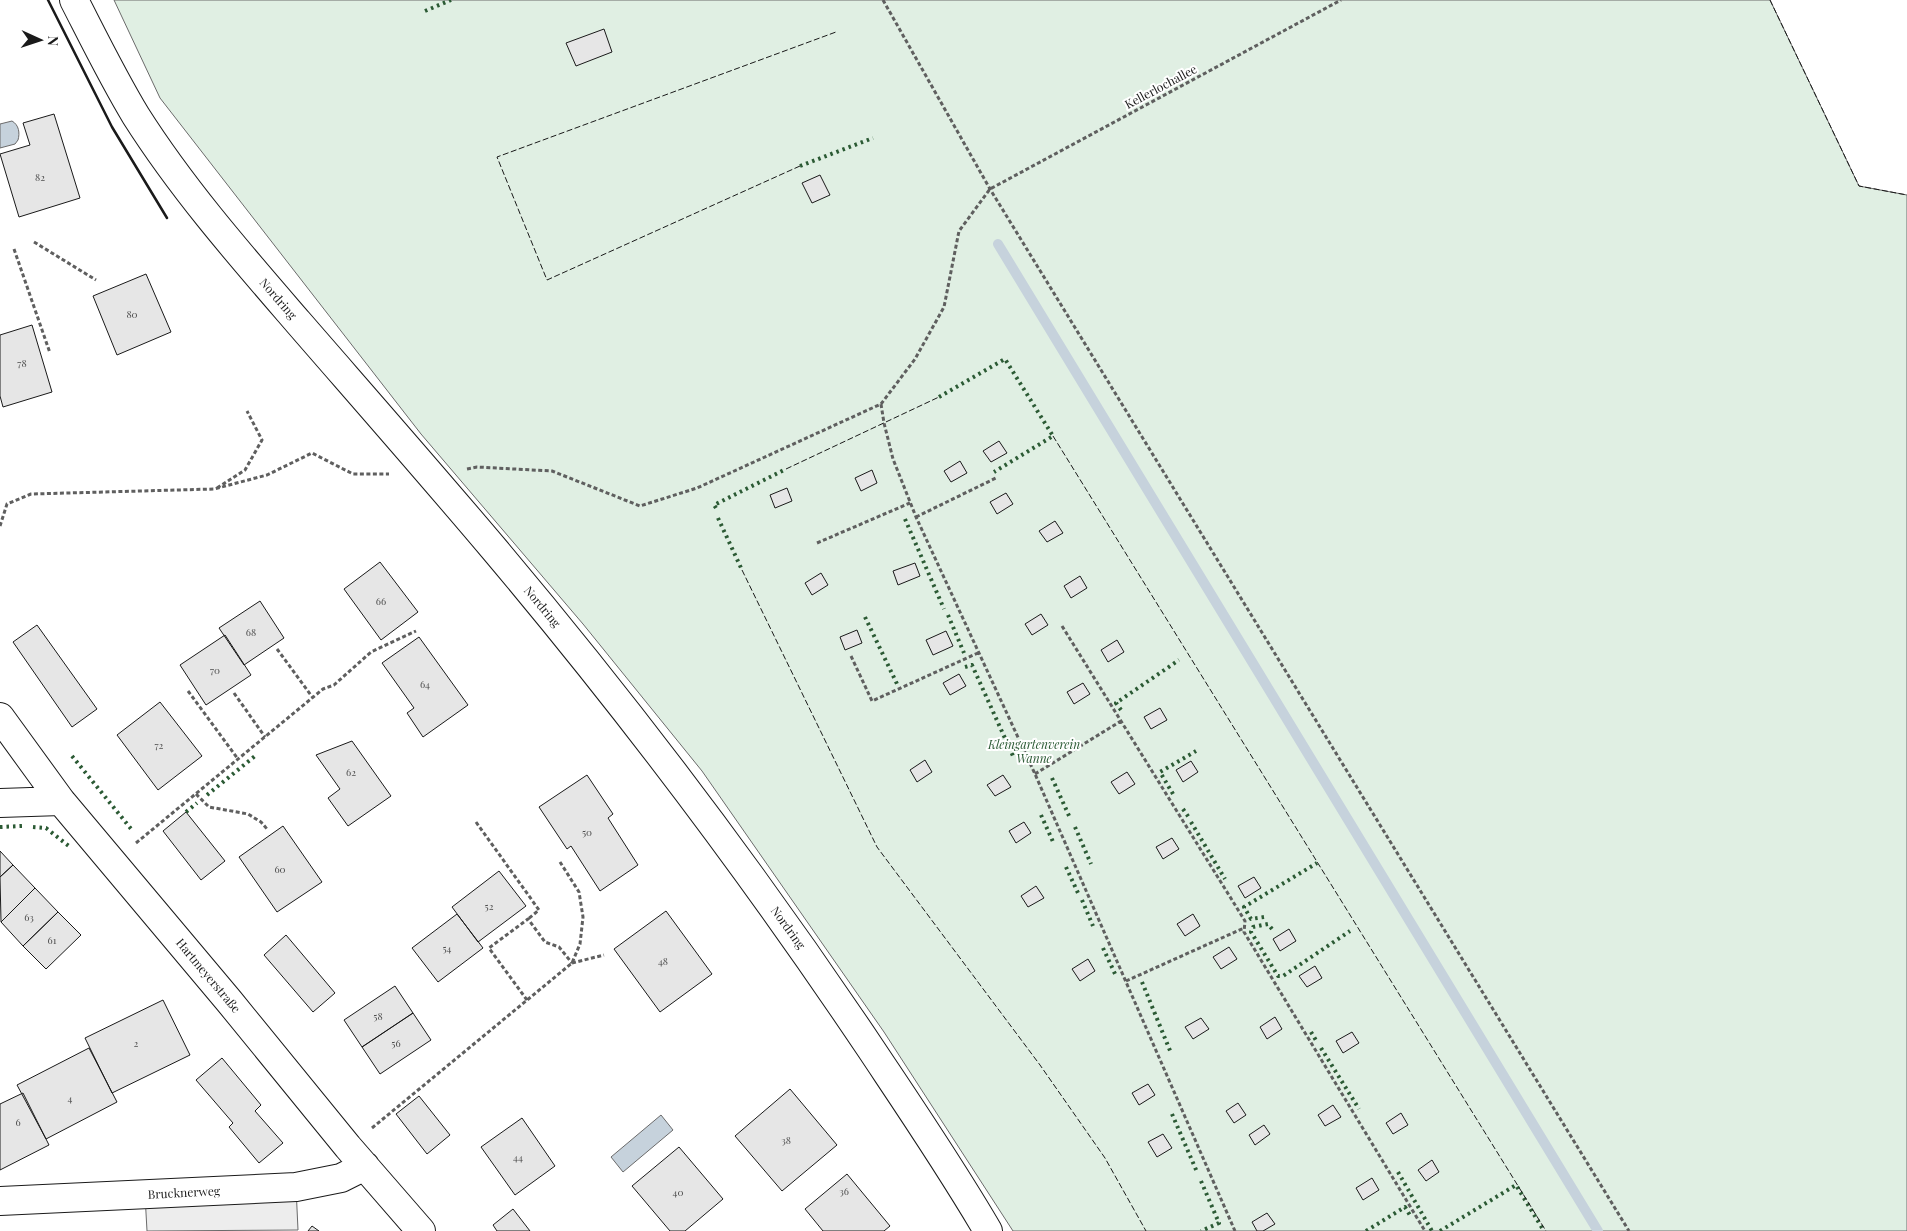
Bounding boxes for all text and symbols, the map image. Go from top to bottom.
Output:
north arrow [15,15,65,65]
text: N [44,35,63,46]
street label: Kellerlochallee [1122,60,1199,112]
house number: 82 [35,170,45,184]
street label: Nordring [257,275,301,323]
house number: 80 [126,307,138,321]
house number: 78 [17,356,27,370]
street label: Nordring [521,582,565,631]
house number: 66 [376,594,386,608]
house number: 68 [246,625,256,639]
house number: 70 [210,663,220,677]
house number: 64 [420,677,430,691]
park label: Kleingartenverein Wanne [987,736,1080,766]
house number: 72 [155,738,164,752]
house number: 62 [346,765,356,779]
house number: 50 [582,825,592,839]
house number: 60 [274,862,286,876]
house number: 52 [485,899,494,913]
street label: Nordring [768,903,810,953]
house number: 63 [24,910,34,924]
house number: 61 [48,933,57,947]
street label: Hartmeyerstraße [173,935,245,1016]
house number: 54 [442,941,452,955]
house number: 48 [658,954,668,968]
house number: 58 [373,1009,383,1023]
house number: 2 [134,1036,139,1050]
house number: 56 [391,1036,401,1050]
house number: 4 [68,1091,73,1105]
house number: 6 [15,1115,21,1129]
house number: 38 [781,1133,791,1147]
house number: 44 [513,1150,523,1164]
street label: Brucknerweg [147,1182,221,1202]
house number: 36 [839,1184,849,1198]
house number: 40 [673,1185,683,1199]

